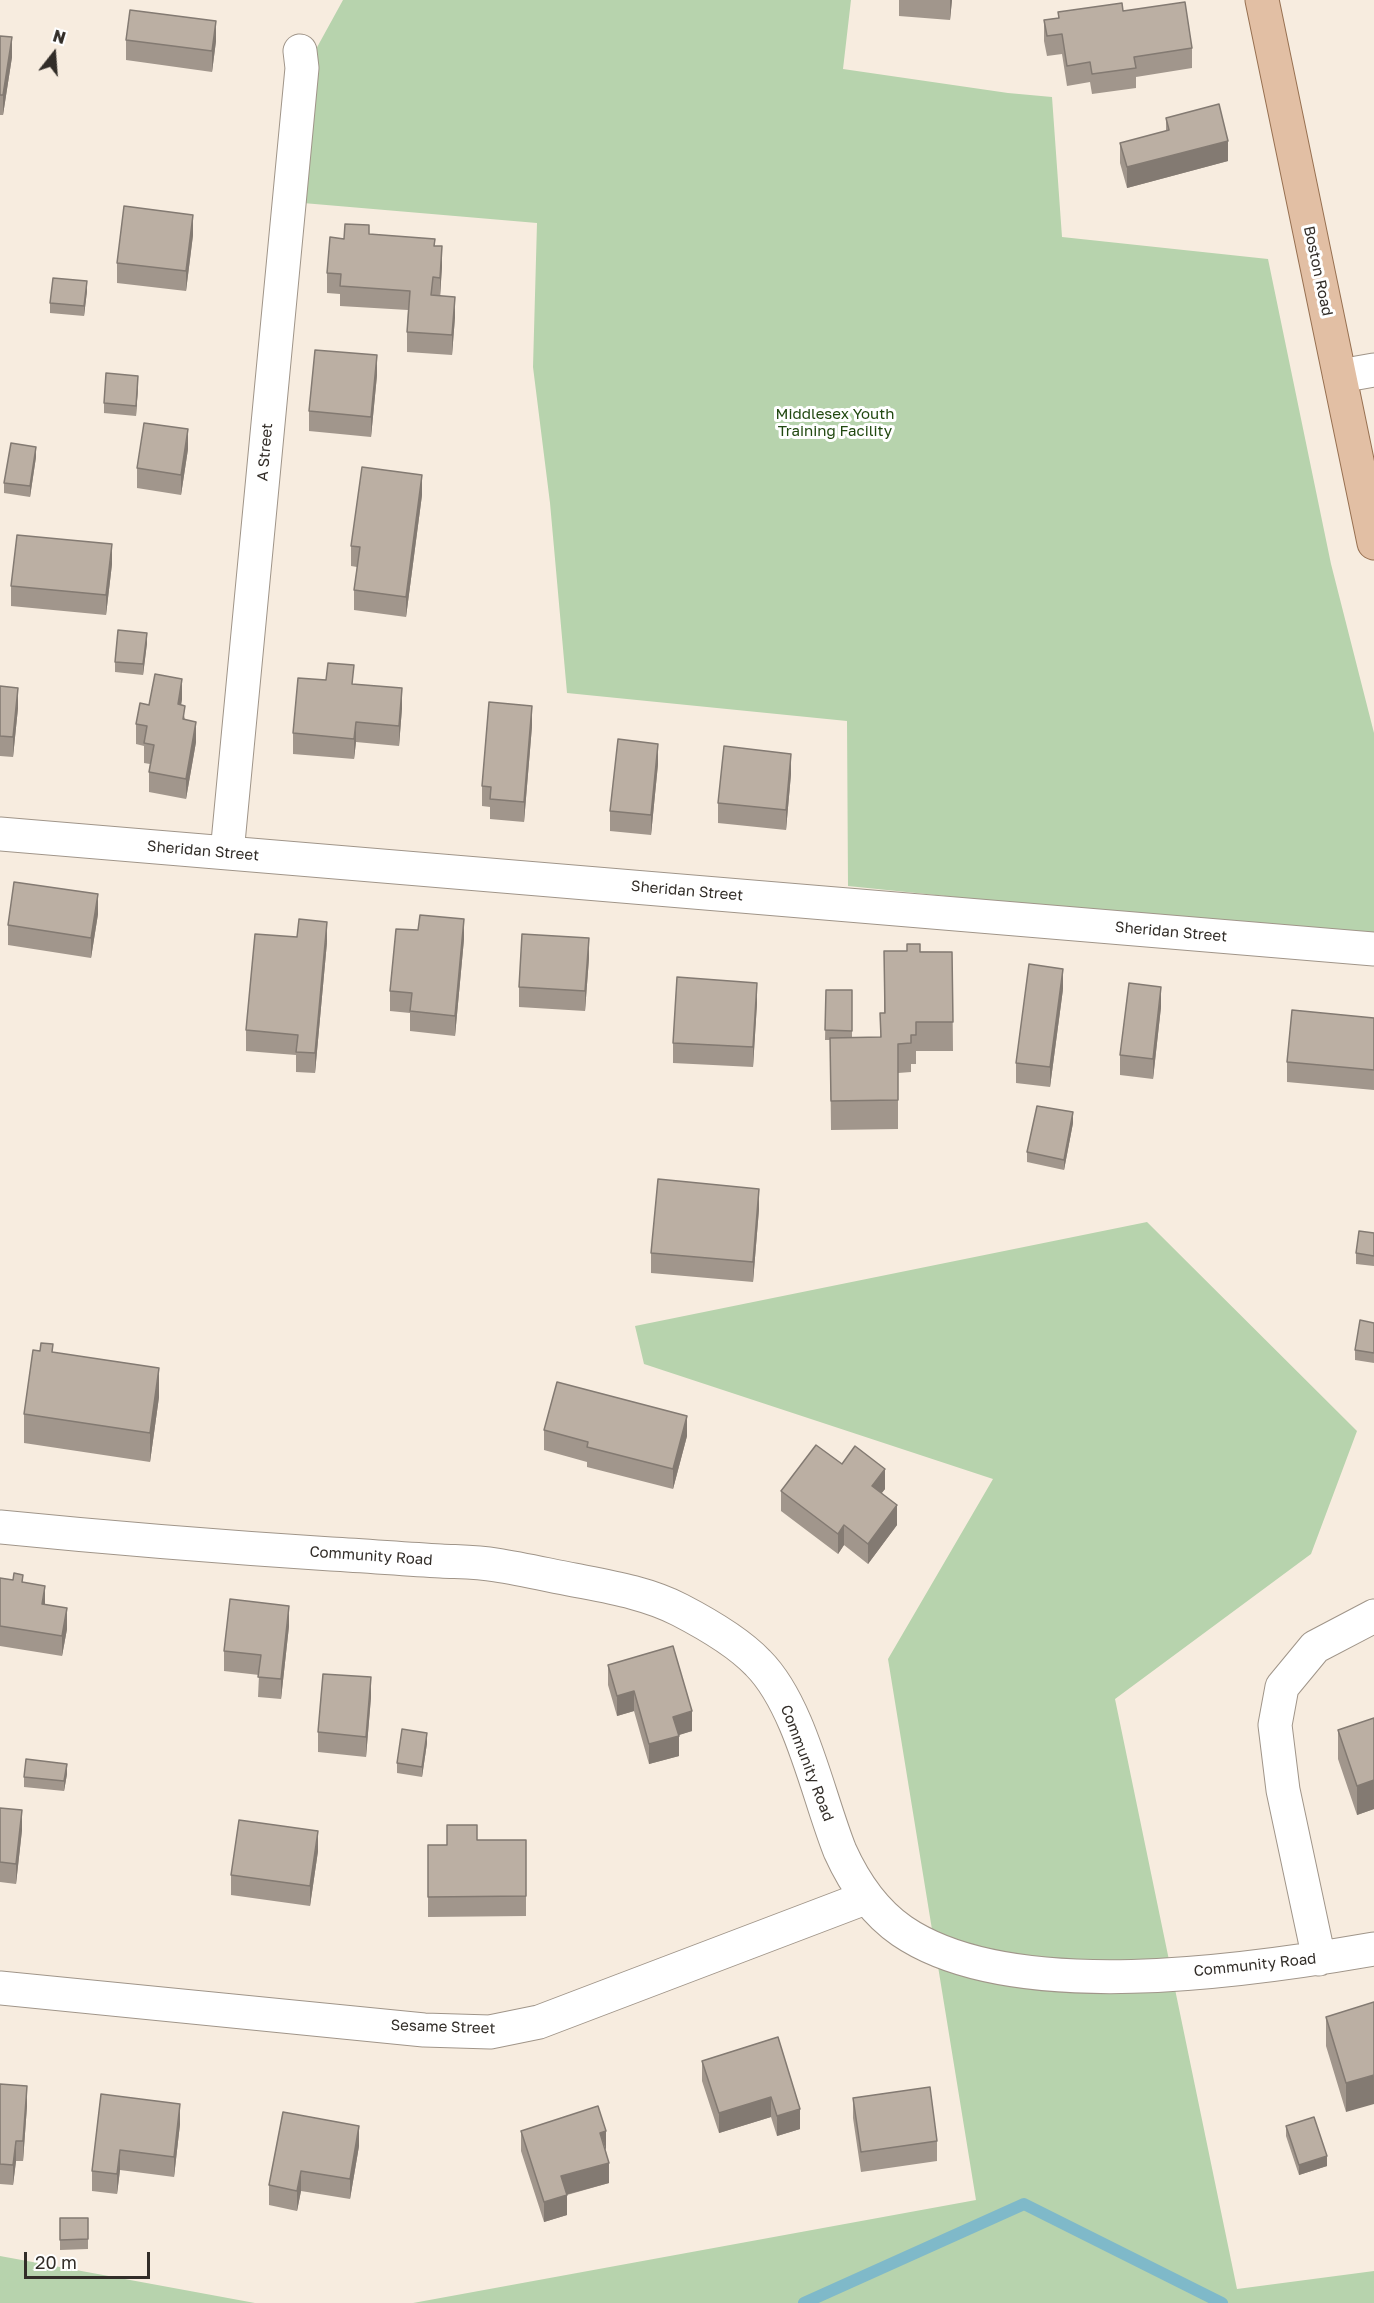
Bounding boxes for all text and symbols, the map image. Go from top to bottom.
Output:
north arrow [24,24,84,84]
text: N [51,25,68,48]
street label: Boston Road [1300,224,1336,318]
park label: Middlesex Youth Training Facility [776,405,894,440]
street label: A Street [253,422,277,482]
street label: Sheridan Street [146,837,260,865]
street label: Sheridan Street [630,877,744,905]
street label: Sheridan Street [1114,918,1228,946]
street label: Community Road [309,1543,433,1569]
street label: Community Road [777,1702,837,1824]
street label: Community Road [1193,1950,1317,1980]
street label: Sesame Street [390,2016,496,2038]
scale bar [27,2240,153,2278]
text: 20 m [35,2251,77,2273]

